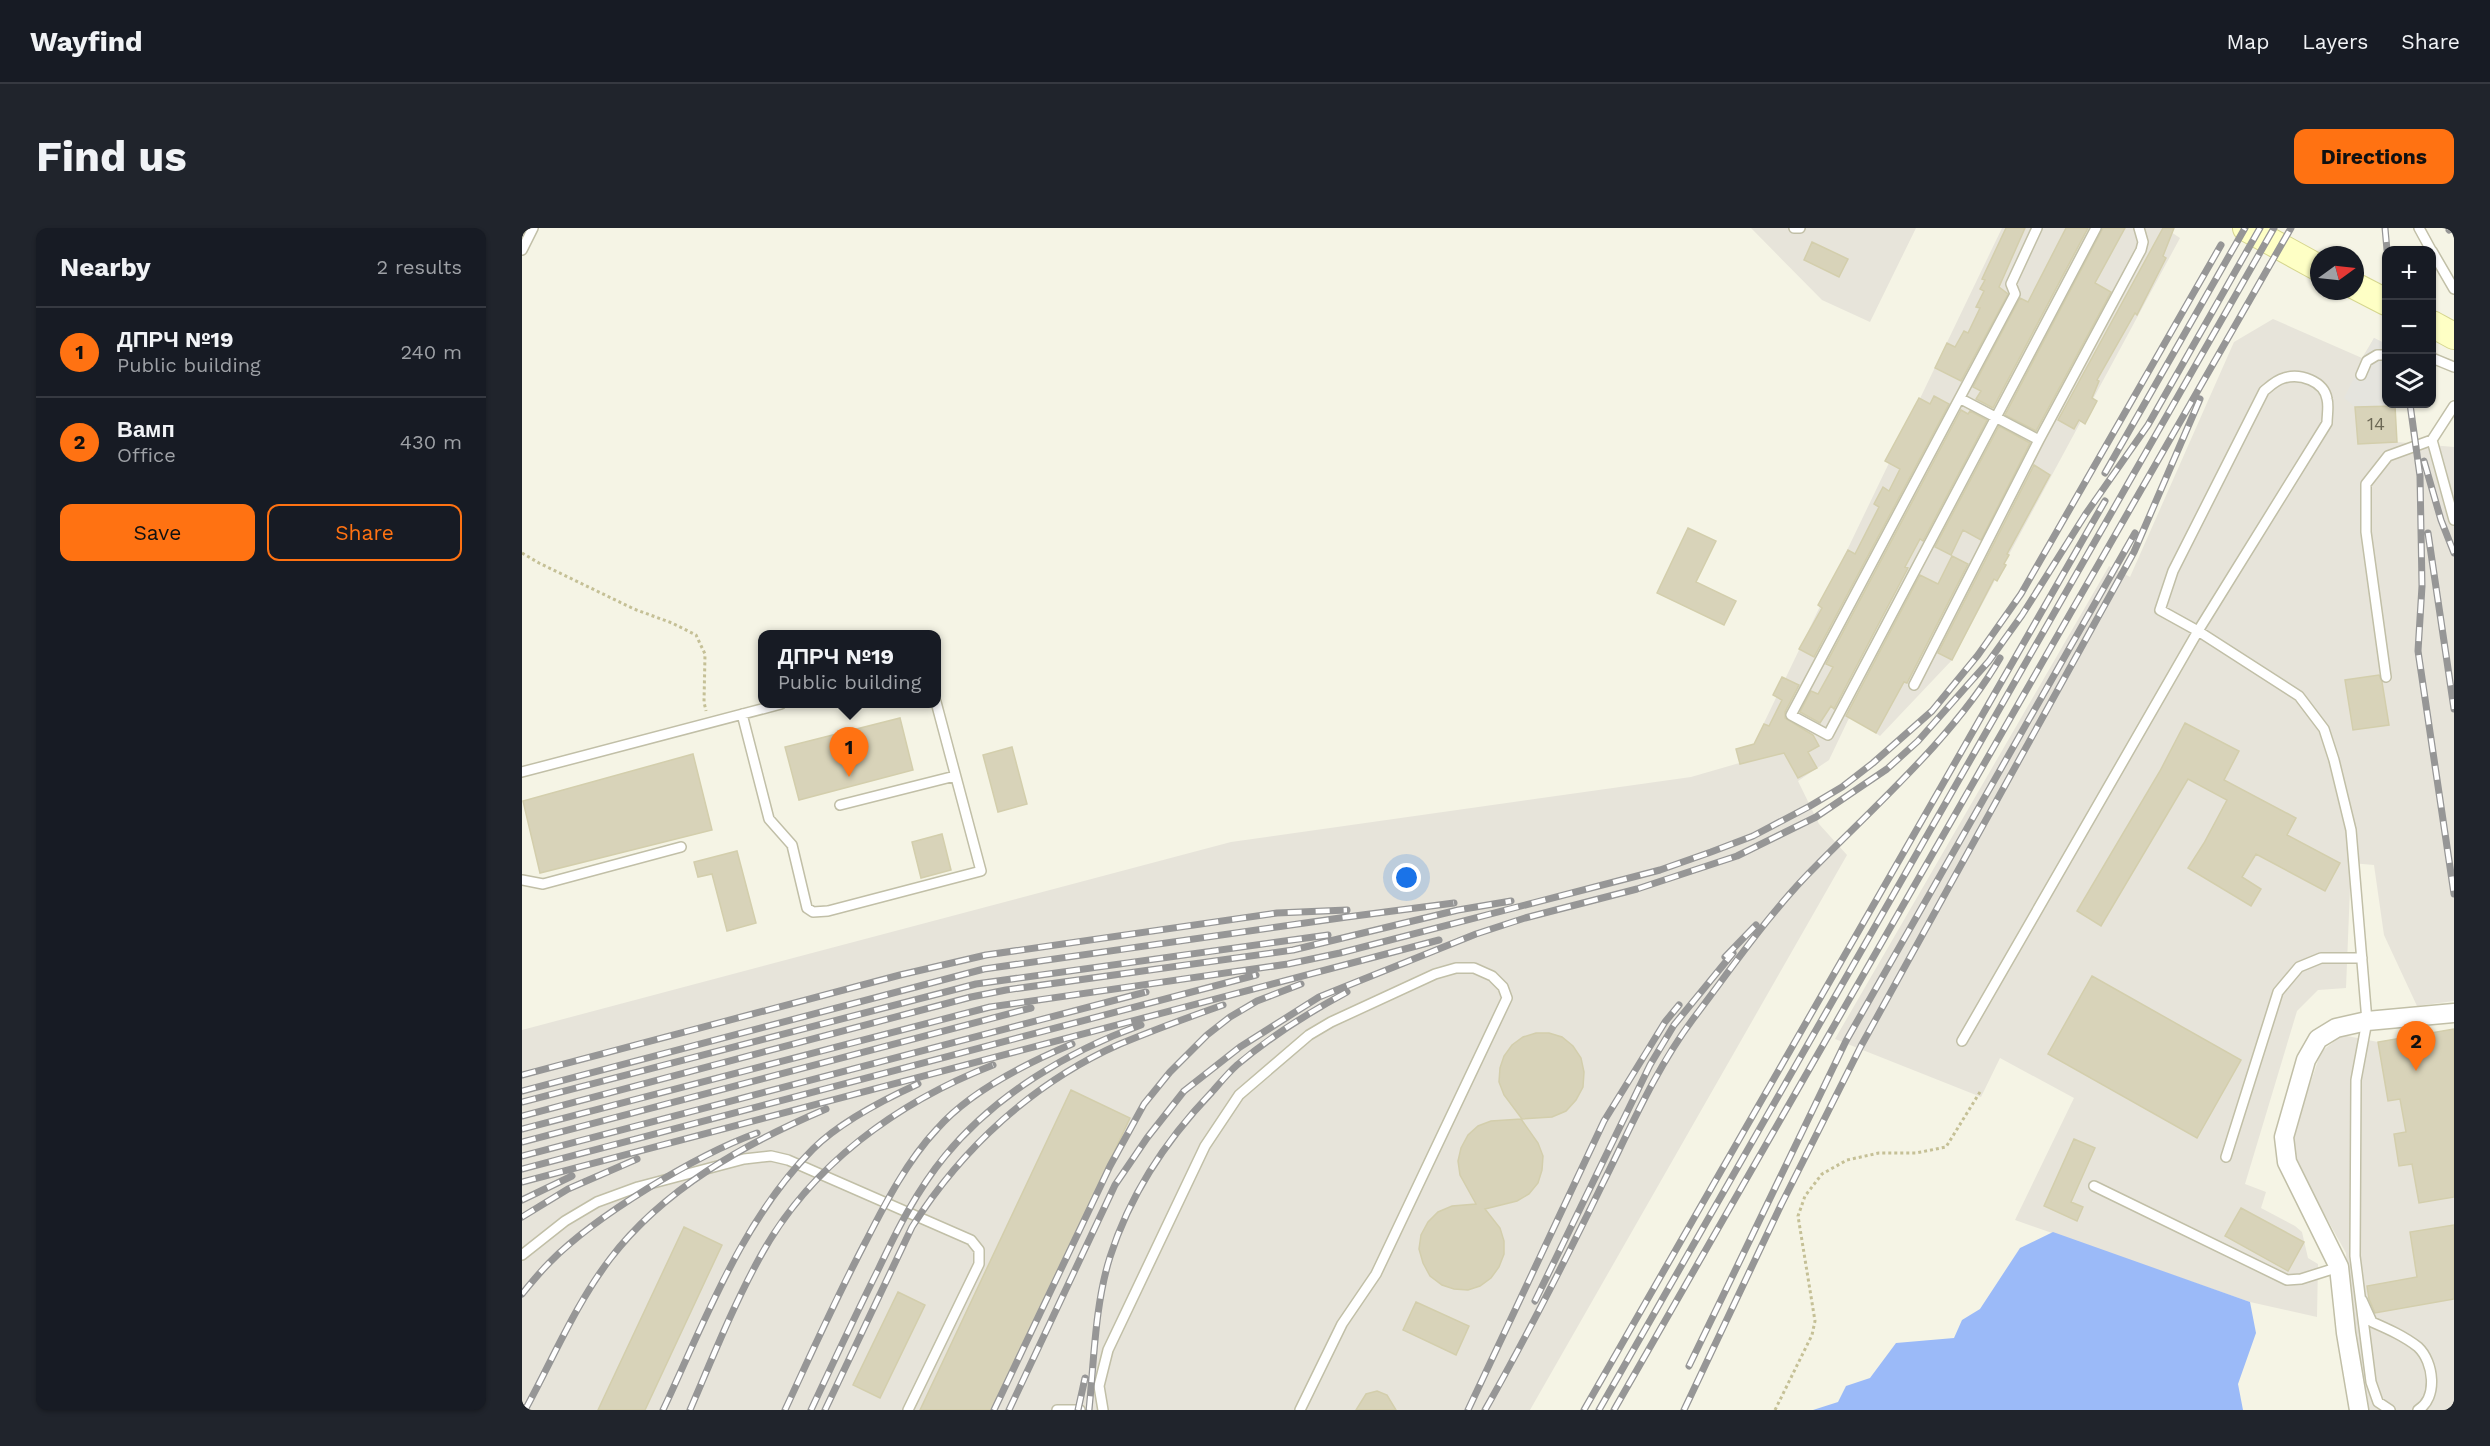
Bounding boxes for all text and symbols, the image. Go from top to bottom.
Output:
text: Wayfind [30,25,143,58]
text: Map [2226,29,2269,54]
text: Layers [2302,29,2368,54]
text: Share [2401,29,2460,54]
button: Directions [2294,129,2454,184]
text: Find us [36,132,187,181]
north arrow [2310,246,2364,300]
map controls [2382,246,2436,408]
button: + [2382,246,2436,300]
text: Nearby [60,252,151,282]
text: 2 results [377,255,462,279]
button: − [2382,300,2436,354]
text: ДПРЧ №19 [117,327,234,352]
text: 1 [75,340,84,364]
text: 240 m [400,340,462,364]
text: Public building [117,353,261,377]
button: layers [2382,354,2436,408]
house number: 14 [2367,413,2385,434]
text: Вамп [117,417,175,442]
text: 2 [74,430,85,454]
text: 430 m [400,430,462,454]
text: Office [117,443,176,467]
button: Save [60,504,255,561]
button: Share [267,504,462,561]
popup [758,630,941,708]
text: ДПРЧ №19 [778,644,894,669]
text: Public building [778,670,921,694]
pin: 1 [830,728,868,777]
your location [1392,863,1421,892]
pin: 2 [2396,1022,2436,1071]

